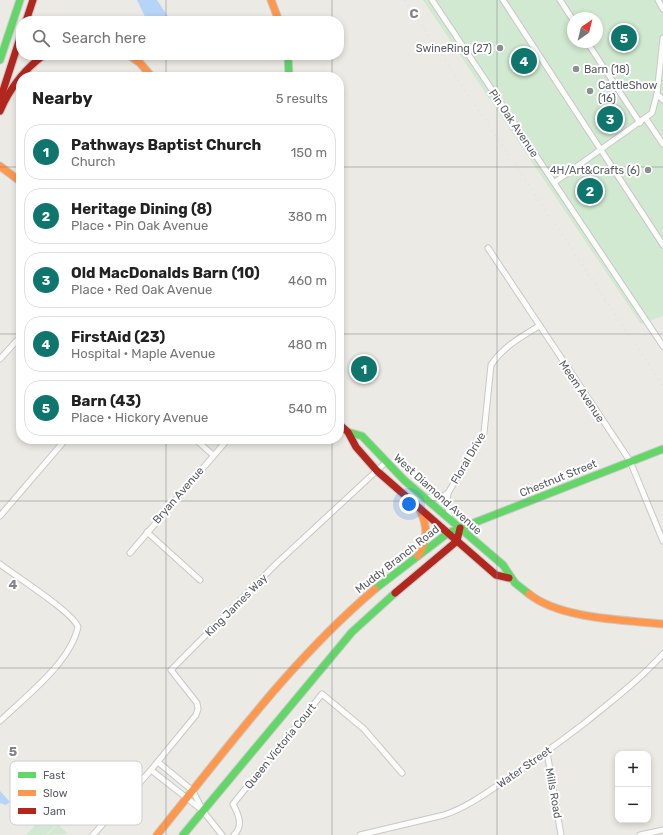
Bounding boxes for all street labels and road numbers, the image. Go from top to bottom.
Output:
street label: Pin Oak Avenue [486,87,541,160]
street label: Meem Avenue [556,358,607,425]
street label: Floral Drive [448,430,488,486]
street label: West Diamond Avenue [391,451,484,537]
street label: Chestnut Street [518,457,599,500]
street label: Bryan Avenue [150,464,207,526]
street label: Muddy Branch Road [353,523,442,596]
street label: King James Way [202,571,270,639]
street label: Queen Victoria Court [242,700,319,792]
street label: Water Street [495,743,555,791]
street label: Mills Road [543,767,564,819]

